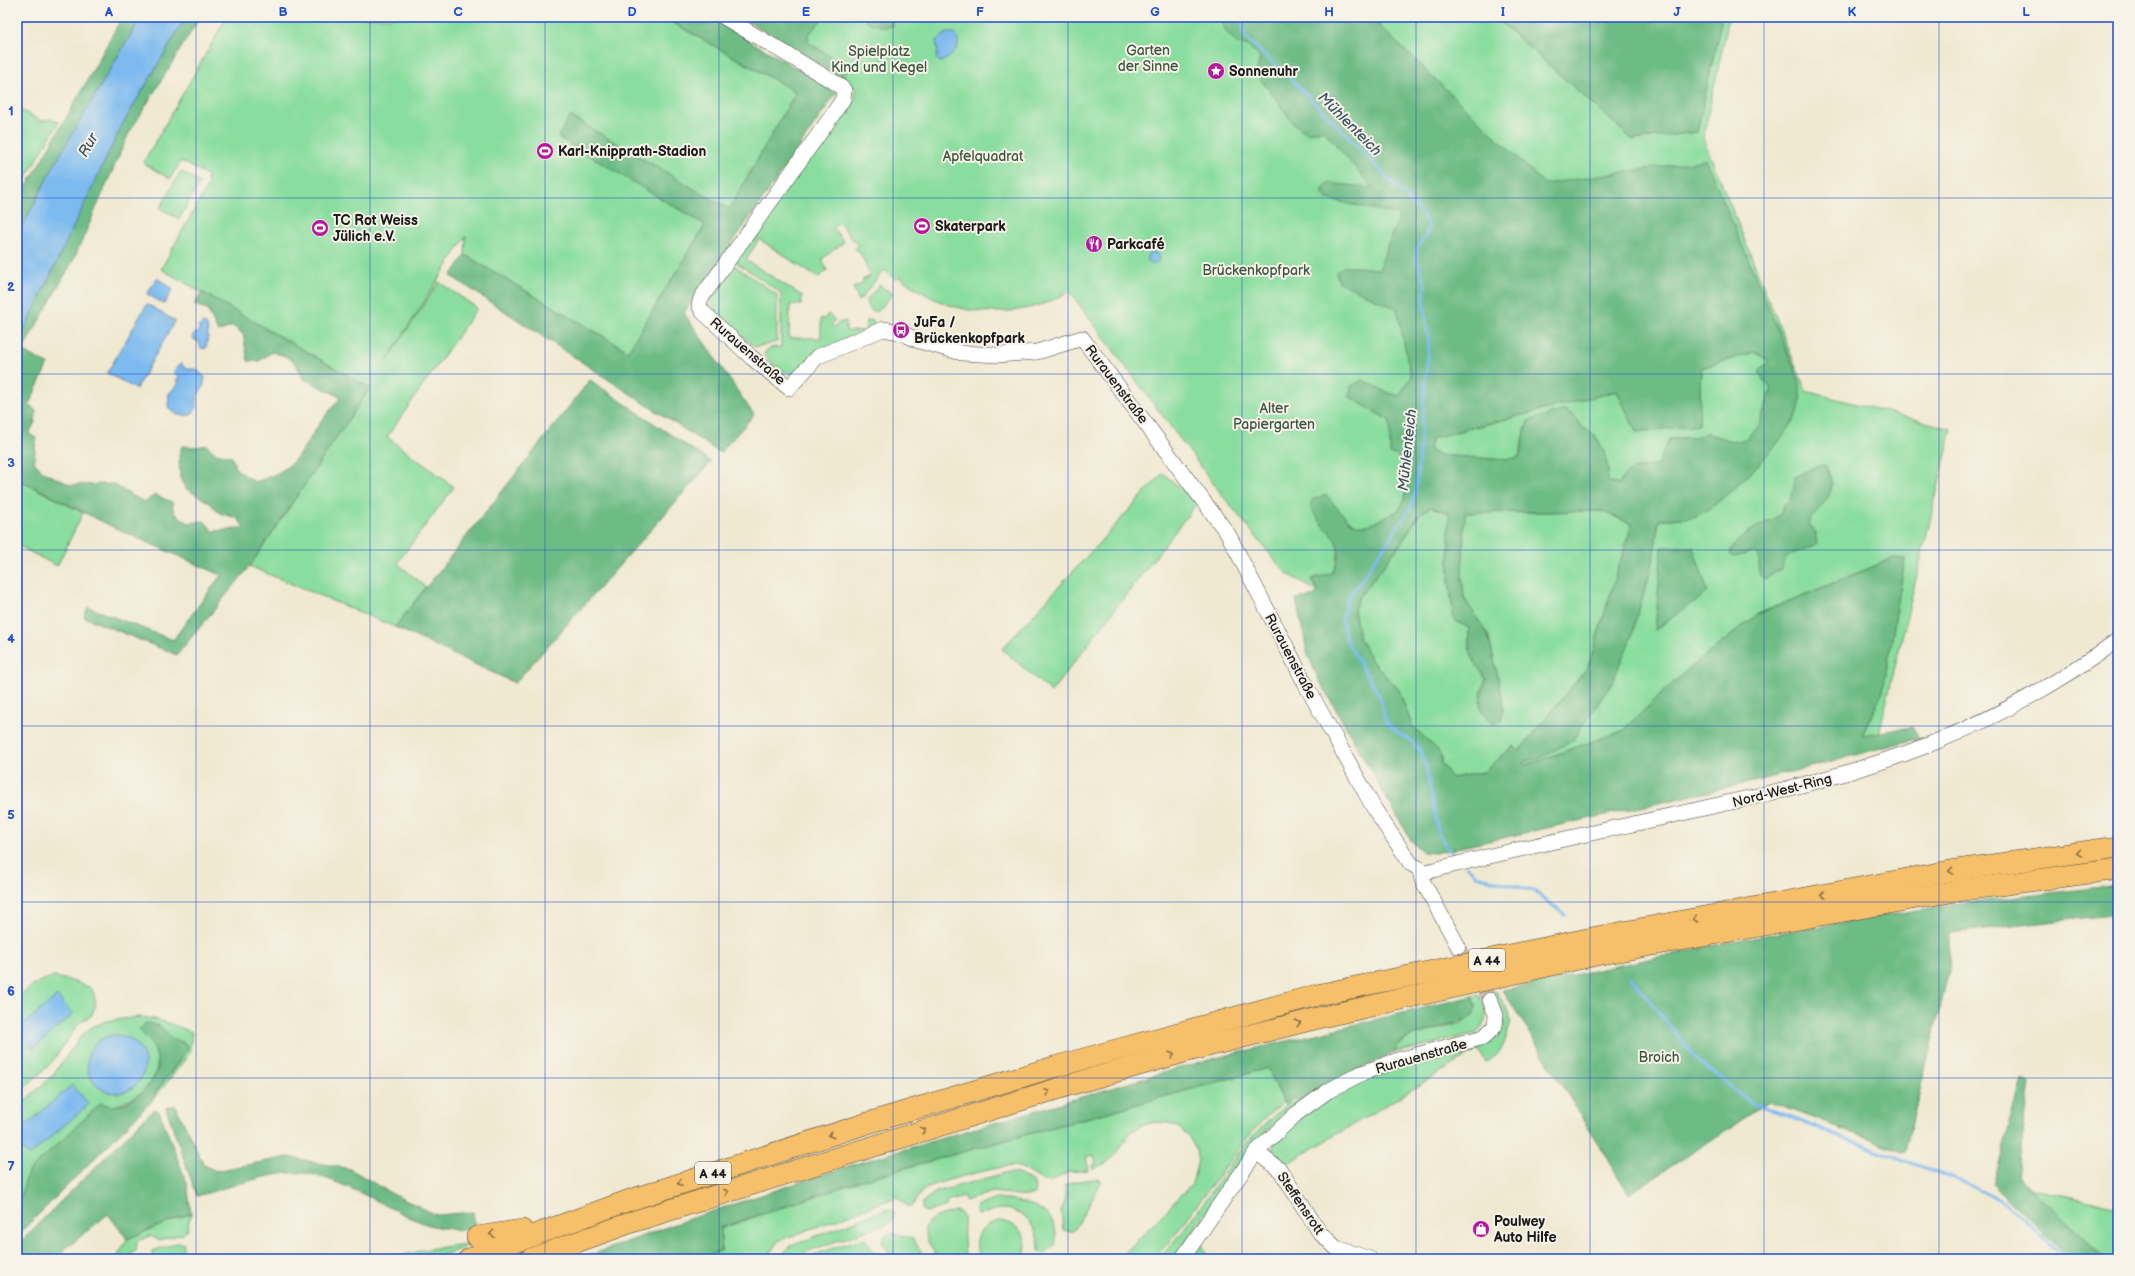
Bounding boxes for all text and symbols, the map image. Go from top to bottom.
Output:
text: A [104,4,113,20]
text: B [278,4,288,20]
text: C [453,4,463,20]
text: D [627,4,637,20]
text: E [802,4,811,20]
text: F [976,4,984,20]
text: G [1150,4,1160,20]
text: H [1324,4,1334,20]
text: I [1501,4,1505,20]
text: J [1673,4,1681,20]
text: K [1848,4,1857,20]
text: L [2022,4,2030,20]
park label: Garten der Sinne [1118,42,1178,75]
park label: Spielplatz Kind und Kegel [831,43,927,76]
place icon: Sonnenuhr [1206,61,1226,81]
place label: Sonnenuhr [1229,63,1298,80]
water label: Mühlenteich [1314,88,1386,160]
text: 1 [8,103,14,119]
water label: Rur [74,129,104,161]
sports icon: Karl-Knipprath-Stadion [535,141,555,161]
place label: Karl-Knipprath-Stadion [558,143,707,160]
park label: Apfelquadrat [943,148,1024,165]
place label: TC Rot Weiss Jülich e.V. [333,212,418,245]
sports icon: Skaterpark [912,216,932,236]
sports icon: TC Rot Weiss Jülich e.V. [310,218,330,238]
place label: Skaterpark [935,218,1006,235]
restaurant icon: Parkcafé [1084,234,1104,254]
place label: Parkcafé [1107,236,1165,253]
park label: Brückenkopfpark [1202,262,1310,279]
text: 2 [7,279,15,295]
street label: Rurauenstraße [706,314,789,389]
place label: JuFa / Brückenkopfpark [914,314,1026,347]
bus stop icon: JuFa / Brückenkopfpark [891,320,911,340]
street label: Rurauenstraße [1081,341,1152,427]
park label: Alter Papiergarten [1233,400,1315,433]
water label: Mühlenteich [1394,408,1421,492]
text: 3 [7,455,15,471]
street label: Rurauenstraße [1261,611,1320,702]
text: 4 [7,631,15,647]
street label: Nord-West-Ring [1731,770,1834,811]
text: 5 [7,807,15,823]
one-way arrow [2076,848,2082,857]
one-way arrow [1948,866,1954,875]
one-way arrow [1820,890,1826,899]
one-way arrow [1692,914,1698,922]
road number: A 44 [1469,949,1505,971]
text: 6 [7,983,15,999]
one-way arrow [1294,1020,1301,1028]
street label: Rurauenstraße [1373,1035,1469,1078]
park label: Broich [1639,1049,1680,1066]
one-way arrow [1168,1052,1175,1060]
one-way arrow [1043,1088,1050,1097]
one-way arrow [919,1126,926,1135]
one-way arrow [827,1130,834,1139]
text: 7 [7,1159,15,1175]
road number: A 44 [695,1162,731,1184]
street label: Steffensrott [1273,1169,1328,1238]
one-way arrow [677,1179,684,1187]
one-way arrow [722,1188,729,1197]
place label: Poulwey Auto Hilfe [1493,1213,1557,1246]
shop icon: Poulwey Auto Hilfe [1471,1219,1491,1239]
one-way arrow [489,1229,495,1238]

